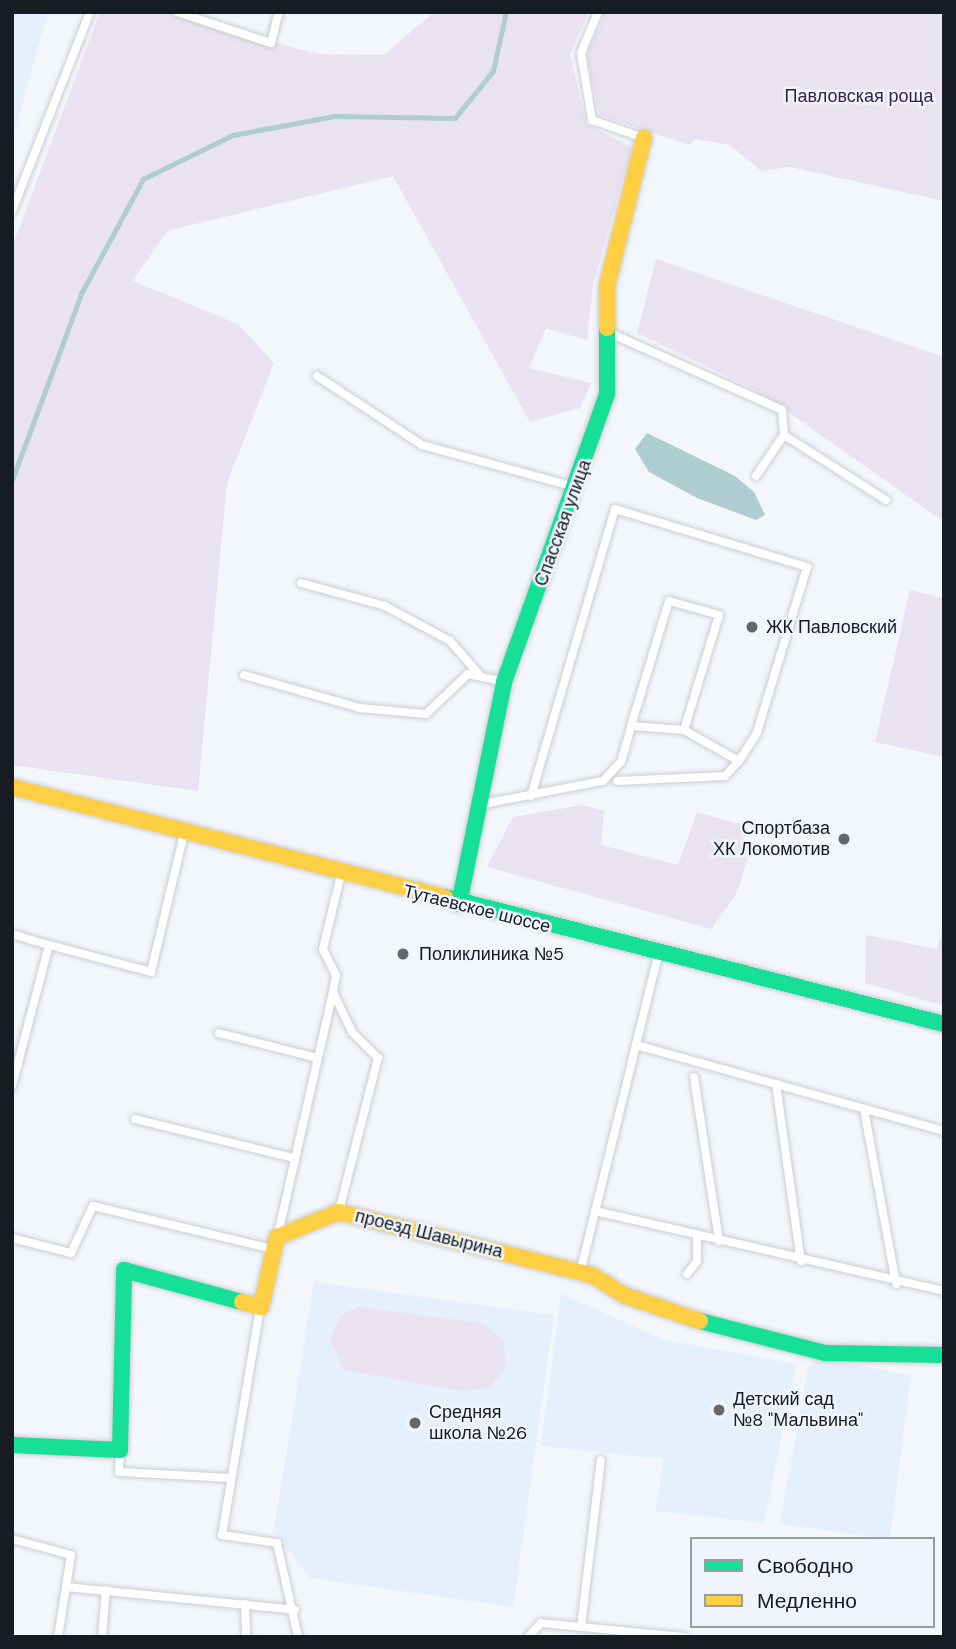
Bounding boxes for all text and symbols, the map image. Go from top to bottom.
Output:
park label: Павловская роща [785,85,933,107]
street label: Спасская улица [530,457,596,589]
place label: ЖК Павловский [766,616,897,638]
marker: ЖК Павловский [744,619,760,635]
place label: Спортбаза ХК Локомотив [713,818,830,860]
marker: Спортбаза ХК Локомотив [836,831,852,847]
street label: Тутаевское шоссе [401,880,553,938]
place label: Поликлиника №5 [419,943,564,965]
marker: Поликлиника №5 [393,944,413,964]
street label: проезд Шавырина [353,1205,505,1263]
place label: Детский сад №8 "Мальвина" [733,1389,863,1432]
place label: Средняя школа №26 [429,1402,527,1444]
marker: Детский сад №8 "Мальвина" [711,1402,727,1418]
marker: Средняя школа №26 [407,1415,423,1431]
legend [690,1537,935,1628]
text: Свободно [757,1552,854,1580]
text: Медленно [757,1587,857,1615]

